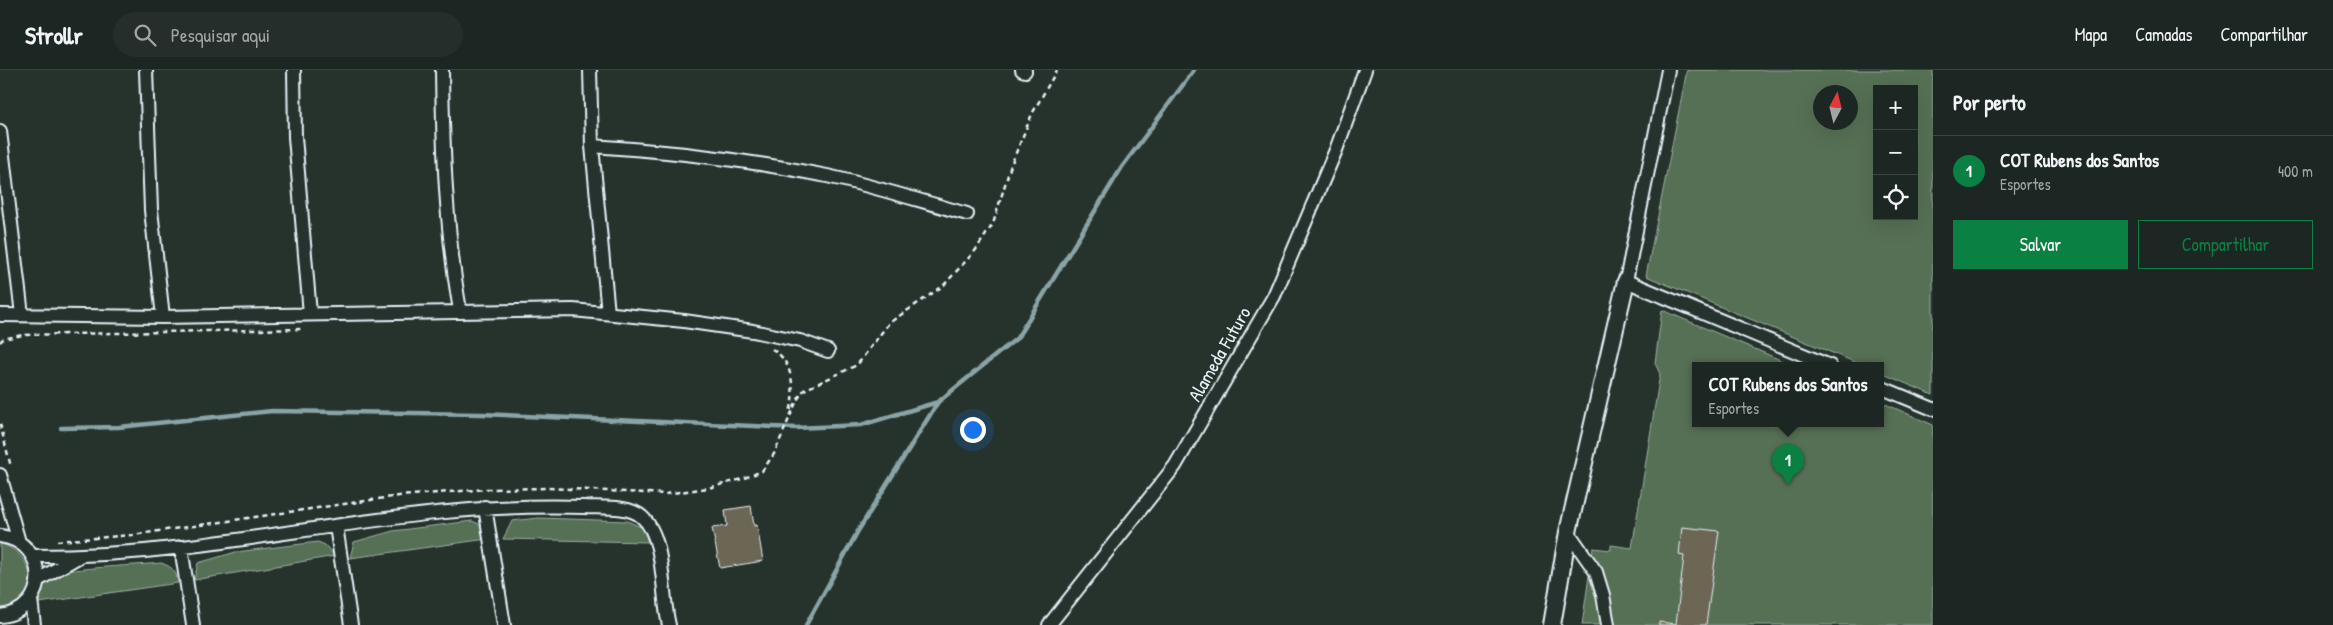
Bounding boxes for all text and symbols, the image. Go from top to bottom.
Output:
search box [113,12,463,57]
text: Strollr [25,19,83,51]
icon: search [131,21,159,49]
text: Pesquisar aqui [171,22,270,48]
text: Mapa [2075,22,2107,47]
text: Camadas [2135,22,2192,47]
text: Compartilhar [2220,22,2308,47]
north arrow [1813,85,1858,130]
map controls [1873,85,1918,220]
button: + [1873,85,1918,130]
text: Por perto [1953,88,2026,117]
button: − [1873,130,1918,175]
text: COT Rubens dos Santos [2000,147,2159,173]
text: 1 [1966,160,1972,182]
text: 400 m [2278,160,2313,182]
text: Esportes [2000,173,2051,195]
button: locate [1873,175,1918,220]
button: Salvar [1953,220,2128,269]
button: Compartilhar [2138,220,2313,269]
street label: Alameda Futuro [1181,302,1257,406]
popup [1692,362,1884,427]
text: COT Rubens dos Santos [1708,371,1868,397]
text: Esportes [1708,397,1759,419]
your location [960,417,986,443]
pin: 1 [1772,444,1804,485]

